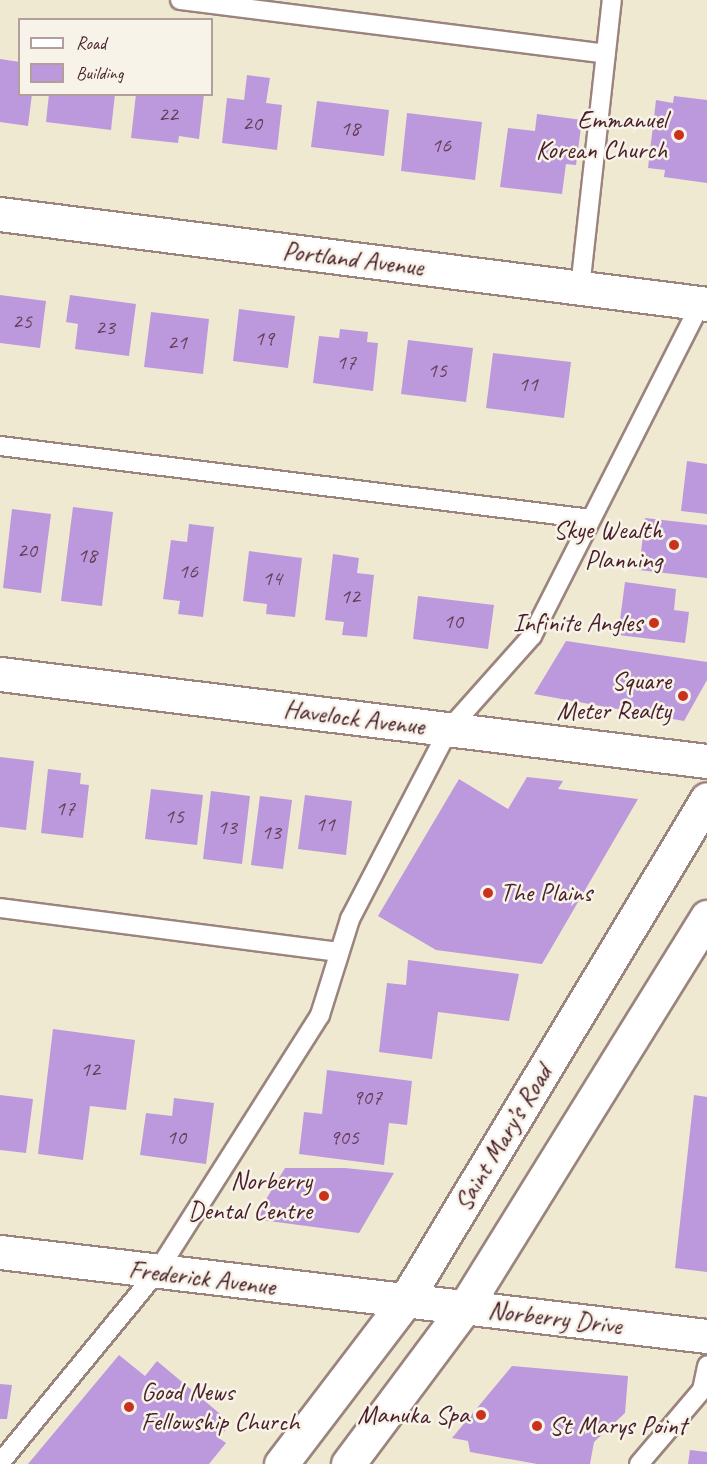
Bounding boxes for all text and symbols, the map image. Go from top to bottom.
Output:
legend [18,18,213,96]
text: Road [76,32,106,54]
text: Building [76,62,123,84]
house number: 22 [158,102,178,128]
place label: Emmanuel Korean Church [535,104,667,166]
house number: 20 [242,111,262,137]
house number: 18 [340,116,360,142]
marker: Emmanuel Korean Church [672,128,686,142]
house number: 16 [431,133,451,159]
street label: Portland Avenue [281,235,425,283]
house number: 25 [12,309,32,335]
house number: 23 [95,315,115,341]
house number: 19 [254,326,274,352]
house number: 21 [167,330,187,356]
house number: 17 [336,350,356,376]
house number: 15 [427,358,447,384]
house number: 11 [518,372,538,398]
place label: Skye Wealth Planning [553,514,662,576]
house number: 20 [17,538,37,564]
marker: Skye Wealth Planning [667,538,681,552]
house number: 18 [77,543,97,569]
house number: 16 [178,559,198,585]
house number: 14 [262,566,282,592]
house number: 12 [340,584,360,610]
place label: Infinite Angles [513,607,642,639]
house number: 10 [443,609,463,635]
marker: Infinite Angles [647,616,661,630]
place label: Square Meter Realty [557,665,671,726]
marker: Square Meter Realty [676,689,690,703]
street label: Havelock Avenue [282,694,426,742]
house number: 17 [55,796,75,822]
house number: 15 [164,804,184,830]
house number: 11 [315,812,335,838]
house number: 13 [217,815,237,841]
house number: 13 [261,820,281,846]
place label: The Plains [500,877,593,909]
marker: The Plains [481,886,495,900]
house number: 12 [80,1057,100,1083]
street label: Saint Mary’s Road [447,1059,559,1217]
house number: 907 [352,1085,382,1111]
house number: 10 [166,1125,186,1151]
house number: 905 [329,1125,359,1151]
place label: Norberry Dental Centre [188,1165,312,1226]
marker: Norberry Dental Centre [317,1189,331,1203]
street label: Frederick Avenue [127,1254,277,1302]
street label: Norberry Drive [486,1294,624,1342]
place label: Good News Fellowship Church [141,1376,299,1438]
place label: Manuka Spa [357,1399,469,1431]
marker: Good News Fellowship Church [122,1400,136,1414]
marker: Manuka Spa [474,1408,488,1422]
place label: St Marys Point [549,1410,686,1442]
marker: St Marys Point [530,1419,544,1433]

